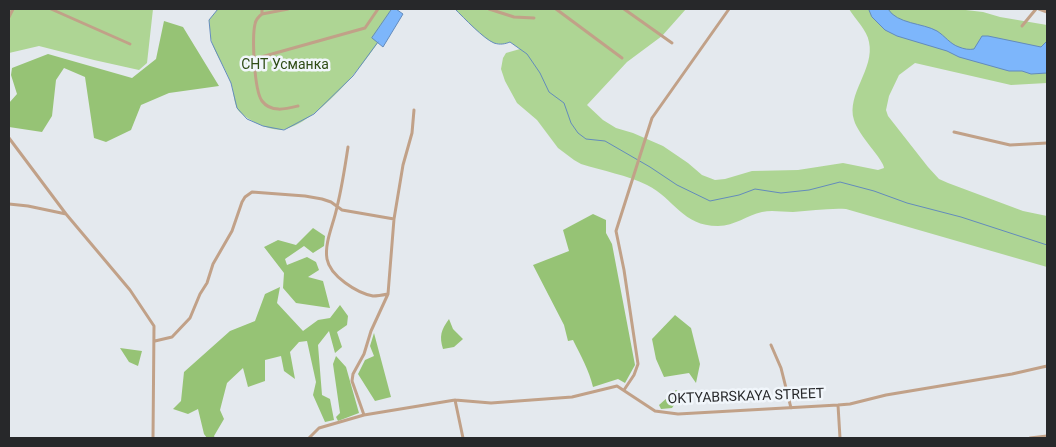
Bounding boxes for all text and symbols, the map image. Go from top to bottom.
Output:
park label: СНТ Усманка [241,57,329,73]
street label: OKTYABRSKAYA STREET [667,386,825,408]

